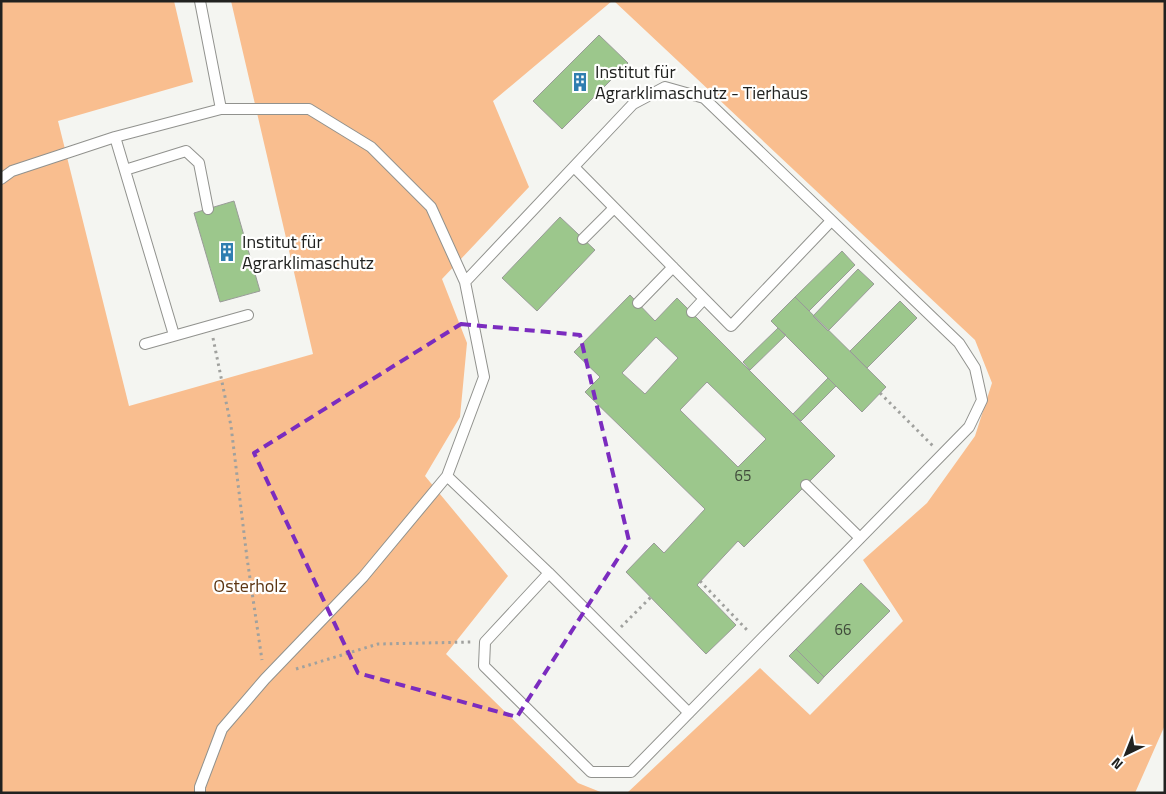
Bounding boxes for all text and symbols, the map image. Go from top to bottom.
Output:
place label: Institut für Agrarklimaschutz - Tierhaus [595,58,808,106]
building icon: Institut für Agrarklimaschutz - Tierhaus [569,71,591,93]
place label: Institut für Agrarklimaschutz [242,228,374,276]
building icon: Institut für Agrarklimaschutz [216,241,238,263]
house number: 65 [735,464,751,487]
park label: Osterholz [213,572,287,599]
house number: 66 [835,618,851,641]
north arrow [1101,729,1151,779]
text: N [1106,753,1128,775]

